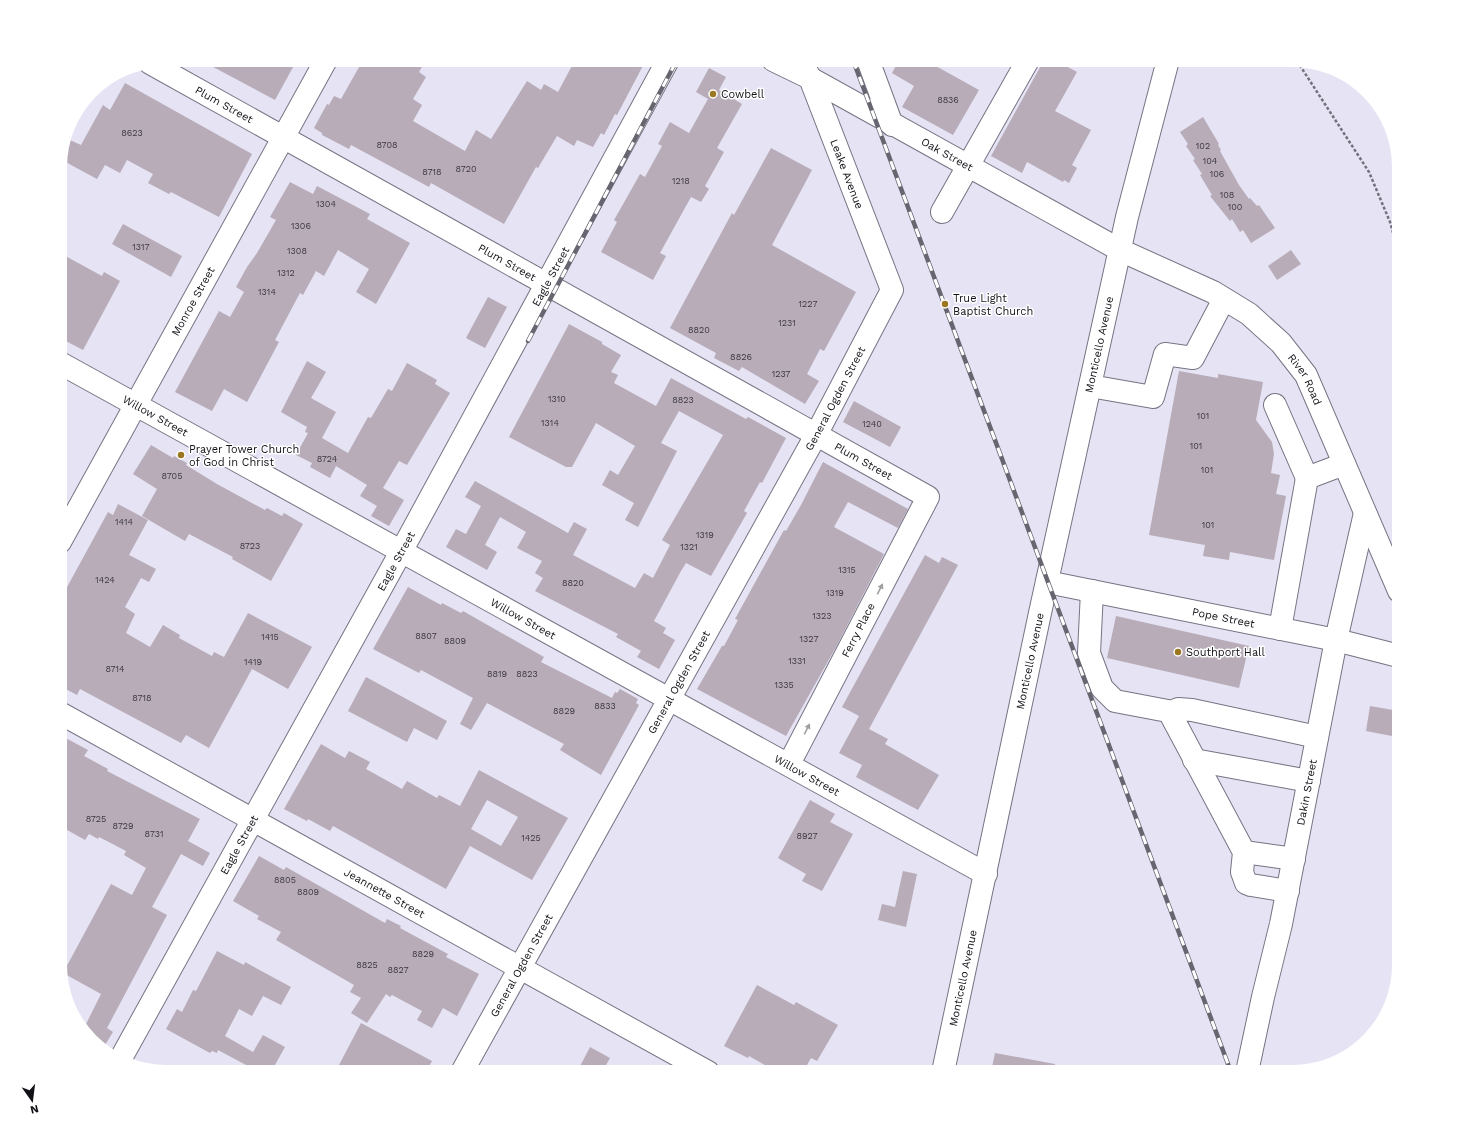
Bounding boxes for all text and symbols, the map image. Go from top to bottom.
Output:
street label: Plum Street [193,84,256,126]
place label: Cowbell [721,88,765,101]
marker: Cowbell [708,89,718,99]
house number: 8836 [937,95,959,105]
house number: 8623 [121,128,143,138]
street label: Oak Street [919,135,975,174]
street label: Leake Avenue [827,137,866,211]
house number: 8708 [376,140,398,150]
house number: 102 [1196,141,1210,151]
house number: 104 [1203,156,1218,166]
house number: 8720 [455,164,477,174]
house number: 8718 [422,167,442,177]
house number: 106 [1210,169,1224,179]
house number: 1218 [672,176,690,186]
house number: 108 [1220,190,1234,200]
house number: 1304 [316,199,336,209]
house number: 100 [1228,202,1243,212]
house number: 1306 [291,221,311,231]
street label: Plum Street [476,241,539,284]
house number: 1317 [132,242,150,252]
street label: Eagle Street [530,244,573,309]
house number: 1308 [287,246,307,256]
street label: Monroe Street [169,264,218,338]
house number: 1312 [277,268,295,278]
house number: 1314 [258,287,276,297]
place label: True Light Baptist Church [953,292,1033,318]
street label: Monticello Avenue [1083,295,1116,394]
house number: 1227 [799,299,817,309]
marker: True Light Baptist Church [940,299,950,309]
house number: 1231 [778,318,796,328]
house number: 8820 [688,325,710,335]
street label: General Ogden Street [803,344,868,453]
street label: River Road [1285,351,1324,407]
house number: 8826 [730,352,752,362]
house number: 1237 [772,369,790,379]
street label: Willow Street [120,393,190,440]
house number: 1310 [548,394,566,404]
house number: 8823 [672,395,694,405]
house number: 101 [1197,411,1209,421]
house number: 1314 [541,418,559,428]
house number: 1240 [862,419,882,429]
street label: Plum Street [832,440,895,483]
house number: 101 [1190,441,1202,451]
place label: Prayer Tower Church of God in Christ [189,443,299,469]
marker: Prayer Tower Church of God in Christ [176,450,186,460]
house number: 8724 [317,454,338,464]
house number: 101 [1201,465,1213,475]
house number: 8705 [162,471,182,481]
house number: 1414 [115,517,133,527]
house number: 101 [1202,520,1214,530]
street label: Eagle Street [375,529,418,593]
house number: 1319 [696,530,714,540]
house number: 8723 [240,541,260,551]
house number: 1321 [680,542,698,552]
house number: 1315 [838,565,856,575]
house number: 1424 [95,575,115,585]
house number: 8820 [562,578,584,588]
one-way arrow [877,583,883,595]
house number: 1319 [826,588,844,598]
street label: Willow Street [488,596,558,642]
street label: Ferry Place [839,601,878,660]
street label: Pope Street [1191,605,1256,631]
house number: 1323 [812,611,832,621]
street label: Monticello Avenue [1014,612,1047,711]
street label: General Ogden Street [645,628,713,736]
house number: 8807 [415,631,437,641]
house number: 1415 [261,632,279,642]
house number: 1327 [800,634,818,644]
house number: 8809 [444,636,466,646]
place label: Southport Hall [1186,646,1265,659]
marker: Southport Hall [1173,647,1183,657]
house number: 1331 [788,656,806,666]
house number: 1419 [244,657,262,667]
house number: 8714 [105,664,125,674]
house number: 8819 [487,669,507,679]
house number: 8823 [516,669,538,679]
house number: 1335 [774,680,794,690]
house number: 8718 [132,693,152,703]
house number: 8833 [594,701,616,711]
house number: 8829 [553,706,575,716]
one-way arrow [804,724,810,735]
street label: Willow Street [772,752,842,799]
street label: Dakin Street [1294,758,1320,827]
street label: Eagle Street [218,813,261,877]
house number: 8725 [86,814,106,824]
house number: 8729 [112,821,134,831]
house number: 8731 [145,829,164,839]
house number: 8927 [796,831,818,841]
house number: 1425 [521,833,541,843]
street label: Jeannette Street [342,866,427,921]
house number: 8805 [274,875,296,885]
house number: 8809 [297,887,319,897]
street label: General Ogden Street [488,911,556,1019]
street label: Monticello Avenue [947,929,980,1028]
house number: 8829 [412,949,434,959]
house number: 8825 [356,960,378,970]
house number: 8827 [387,965,409,975]
north arrow [12,1080,52,1120]
text: N [29,1102,40,1117]

